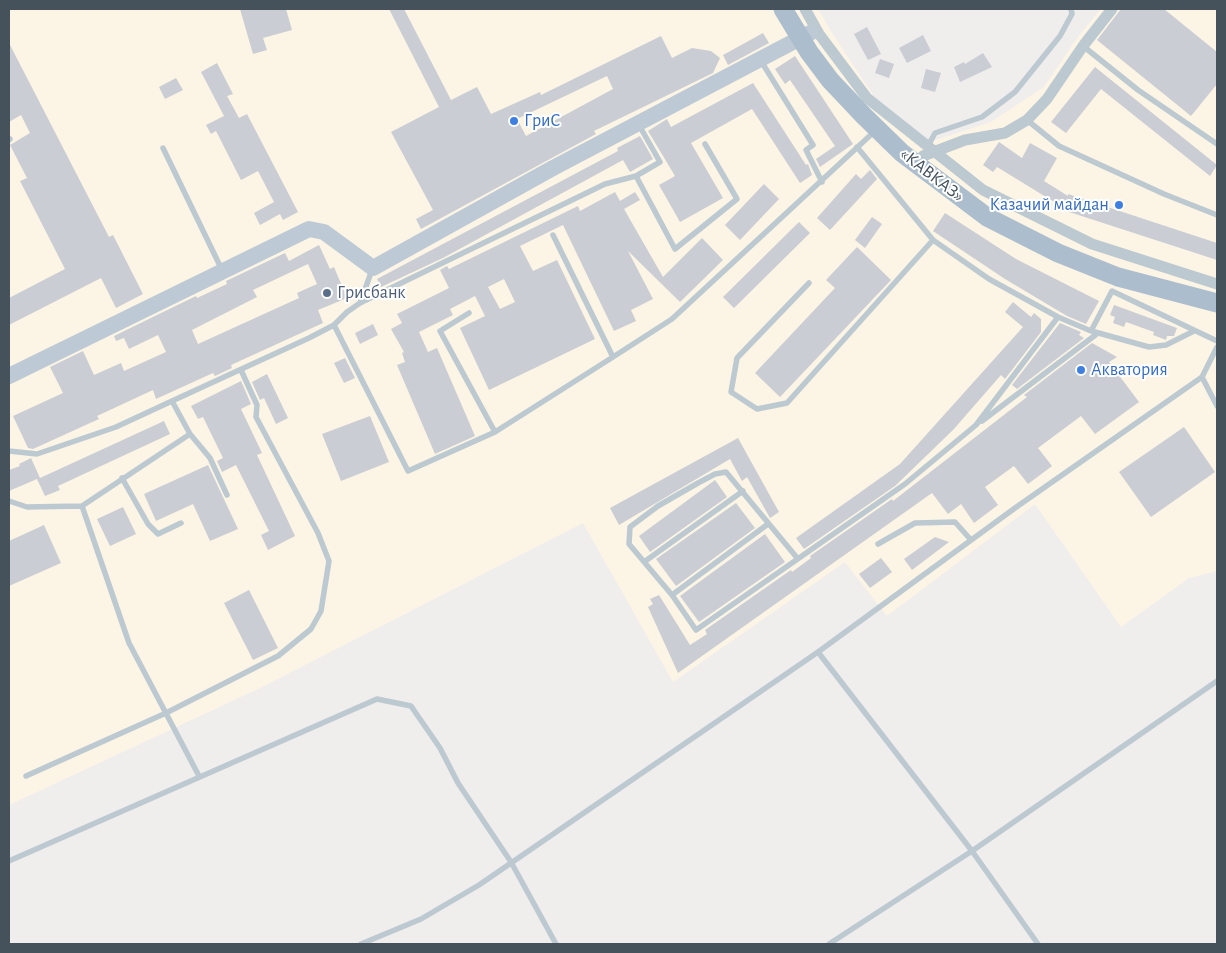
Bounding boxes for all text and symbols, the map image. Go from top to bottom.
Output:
place label: ГриС [524,110,560,132]
marker: ГриС [508,115,520,127]
street label: «КАВКАЗ» [896,143,968,207]
place label: Казачий майдан [990,194,1109,216]
marker: Казачий майдан [1113,199,1125,211]
place label: Грисбанк [337,282,406,304]
marker: Грисбанк [321,287,333,299]
place label: Акватория [1091,359,1168,381]
marker: Акватория [1075,364,1087,376]

